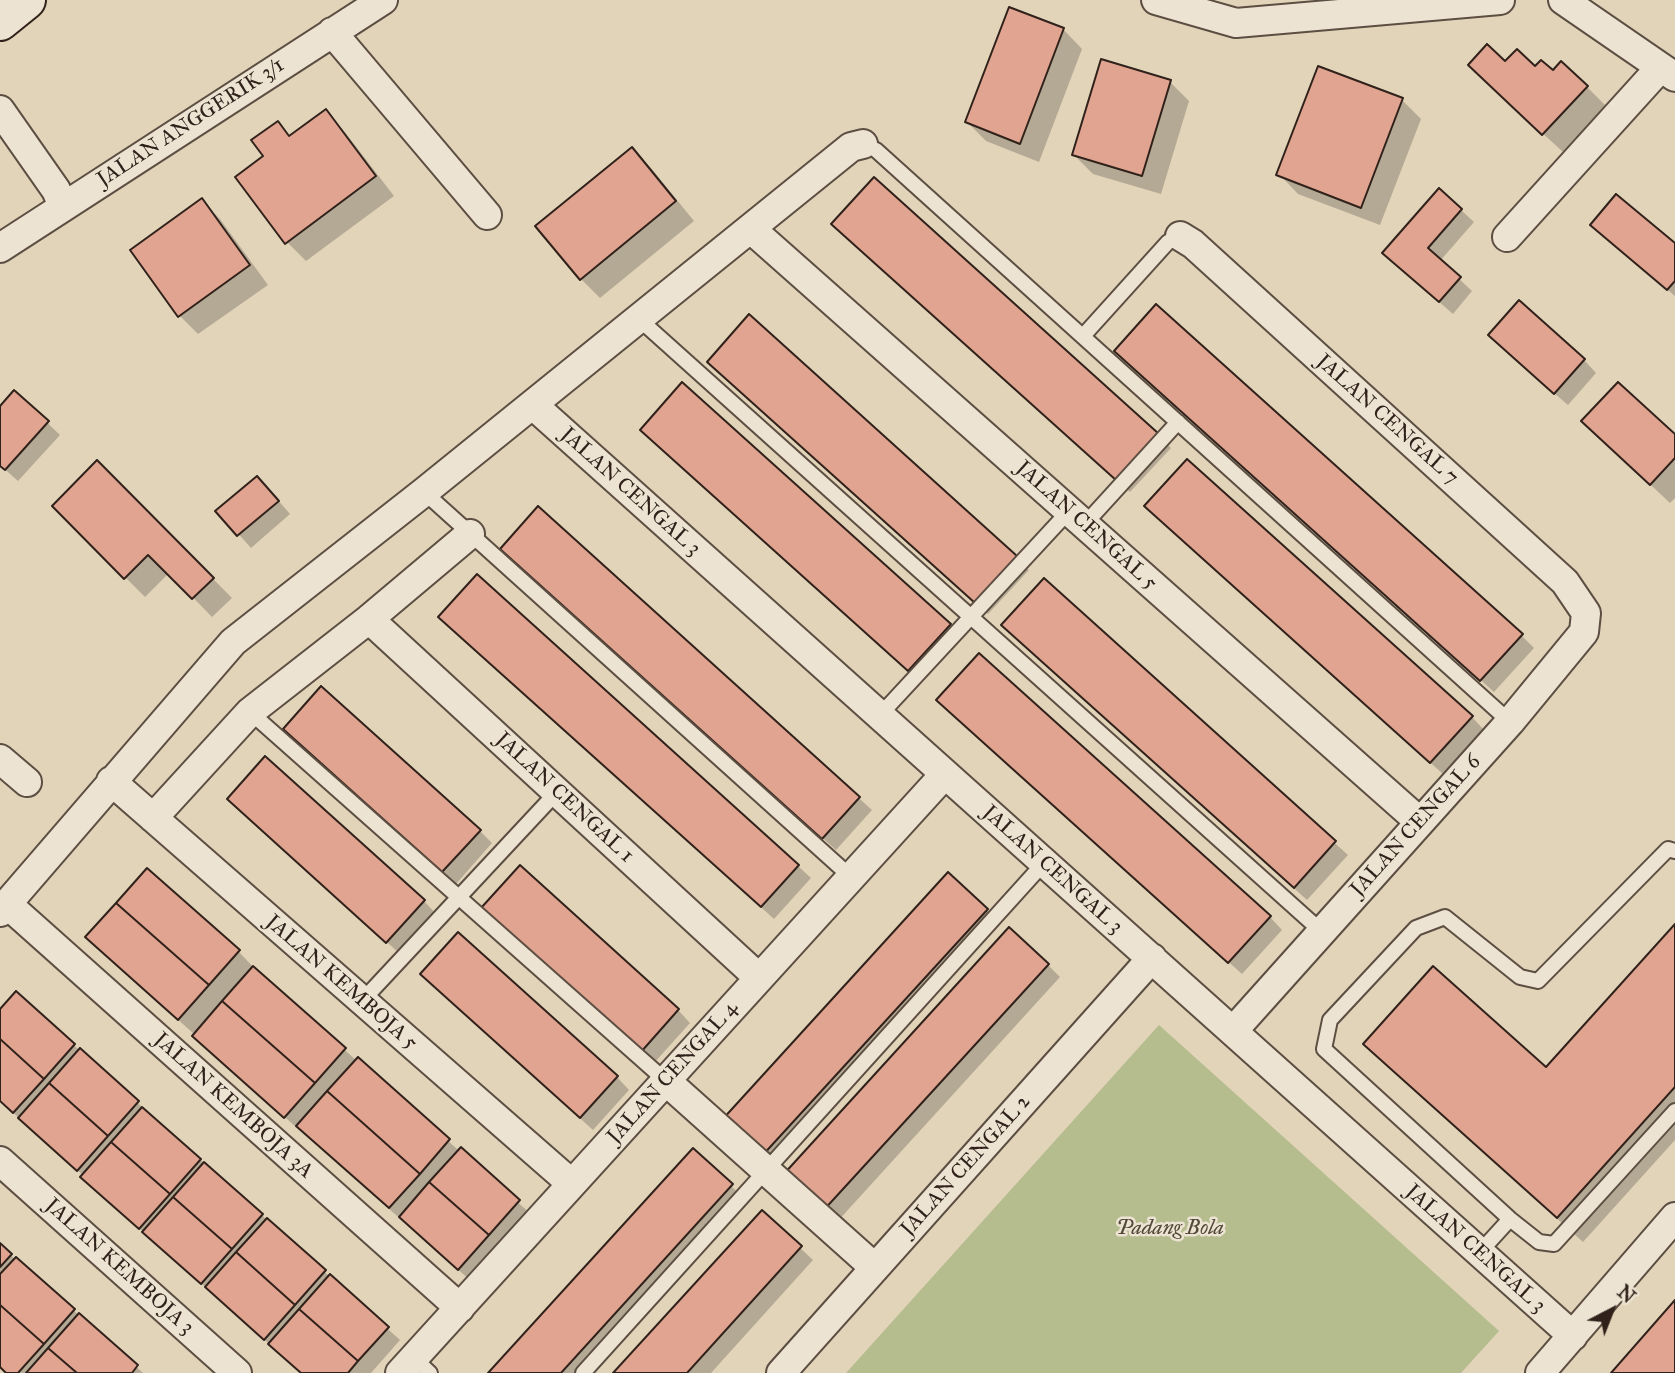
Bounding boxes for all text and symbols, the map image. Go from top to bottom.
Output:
street label: JALAN ANGGERIK 3/1 [93,53,289,193]
street label: JALAN CENGAL 7 [1311,349,1463,491]
street label: JALAN CENGAL 3 [555,422,705,562]
street label: JALAN CENGAL 5 [1010,456,1162,596]
street label: JALAN CENGAL 1 [490,727,638,869]
street label: JALAN CENGAL 6 [1346,750,1486,902]
street label: JALAN CENGAL 3 [977,800,1127,940]
street label: JALAN KEMBOJA 5 [260,910,422,1056]
street label: JALAN CENGAL 4 [602,996,744,1150]
street label: JALAN KEMBOJA 3A [148,1028,318,1184]
street label: JALAN CENGAL 2 [896,1090,1036,1242]
street label: JALAN CENGAL 3 [1400,1179,1550,1319]
street label: JALAN KEMBOJA 3 [39,1194,199,1340]
park label: Padang Bola [1116,1216,1224,1242]
north arrow [1577,1275,1647,1345]
text: N [1613,1280,1640,1308]

